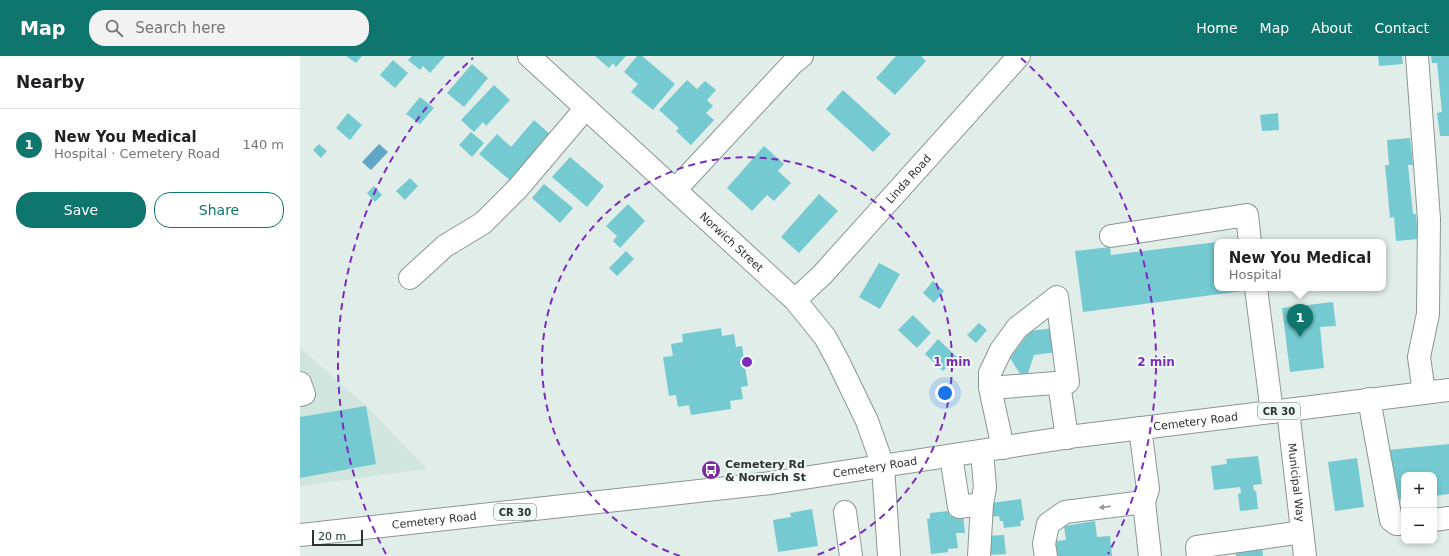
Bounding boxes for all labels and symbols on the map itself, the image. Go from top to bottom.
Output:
street label: Linda Road [883,152,934,206]
street label: Norwich Street [697,210,767,275]
pin: 1 [1287,304,1313,337]
centre of rings [740,355,754,369]
text: 1 min [933,355,971,369]
text: 2 min [1137,355,1175,369]
your location [935,383,955,403]
road number: CR 30 [1258,403,1300,419]
street label: Cemetery Road [1153,410,1239,433]
street label: Municipal Way [1285,442,1308,523]
street label: Cemetery Road [832,454,918,480]
place label: Cemetery Rd & Norwich St [725,458,806,484]
bus stop icon: Cemetery Rd & Norwich St [700,459,722,481]
one-way arrow [1099,503,1111,510]
road number: CR 30 [494,504,536,520]
street label: Cemetery Road [391,509,477,531]
scale bar [312,528,363,547]

